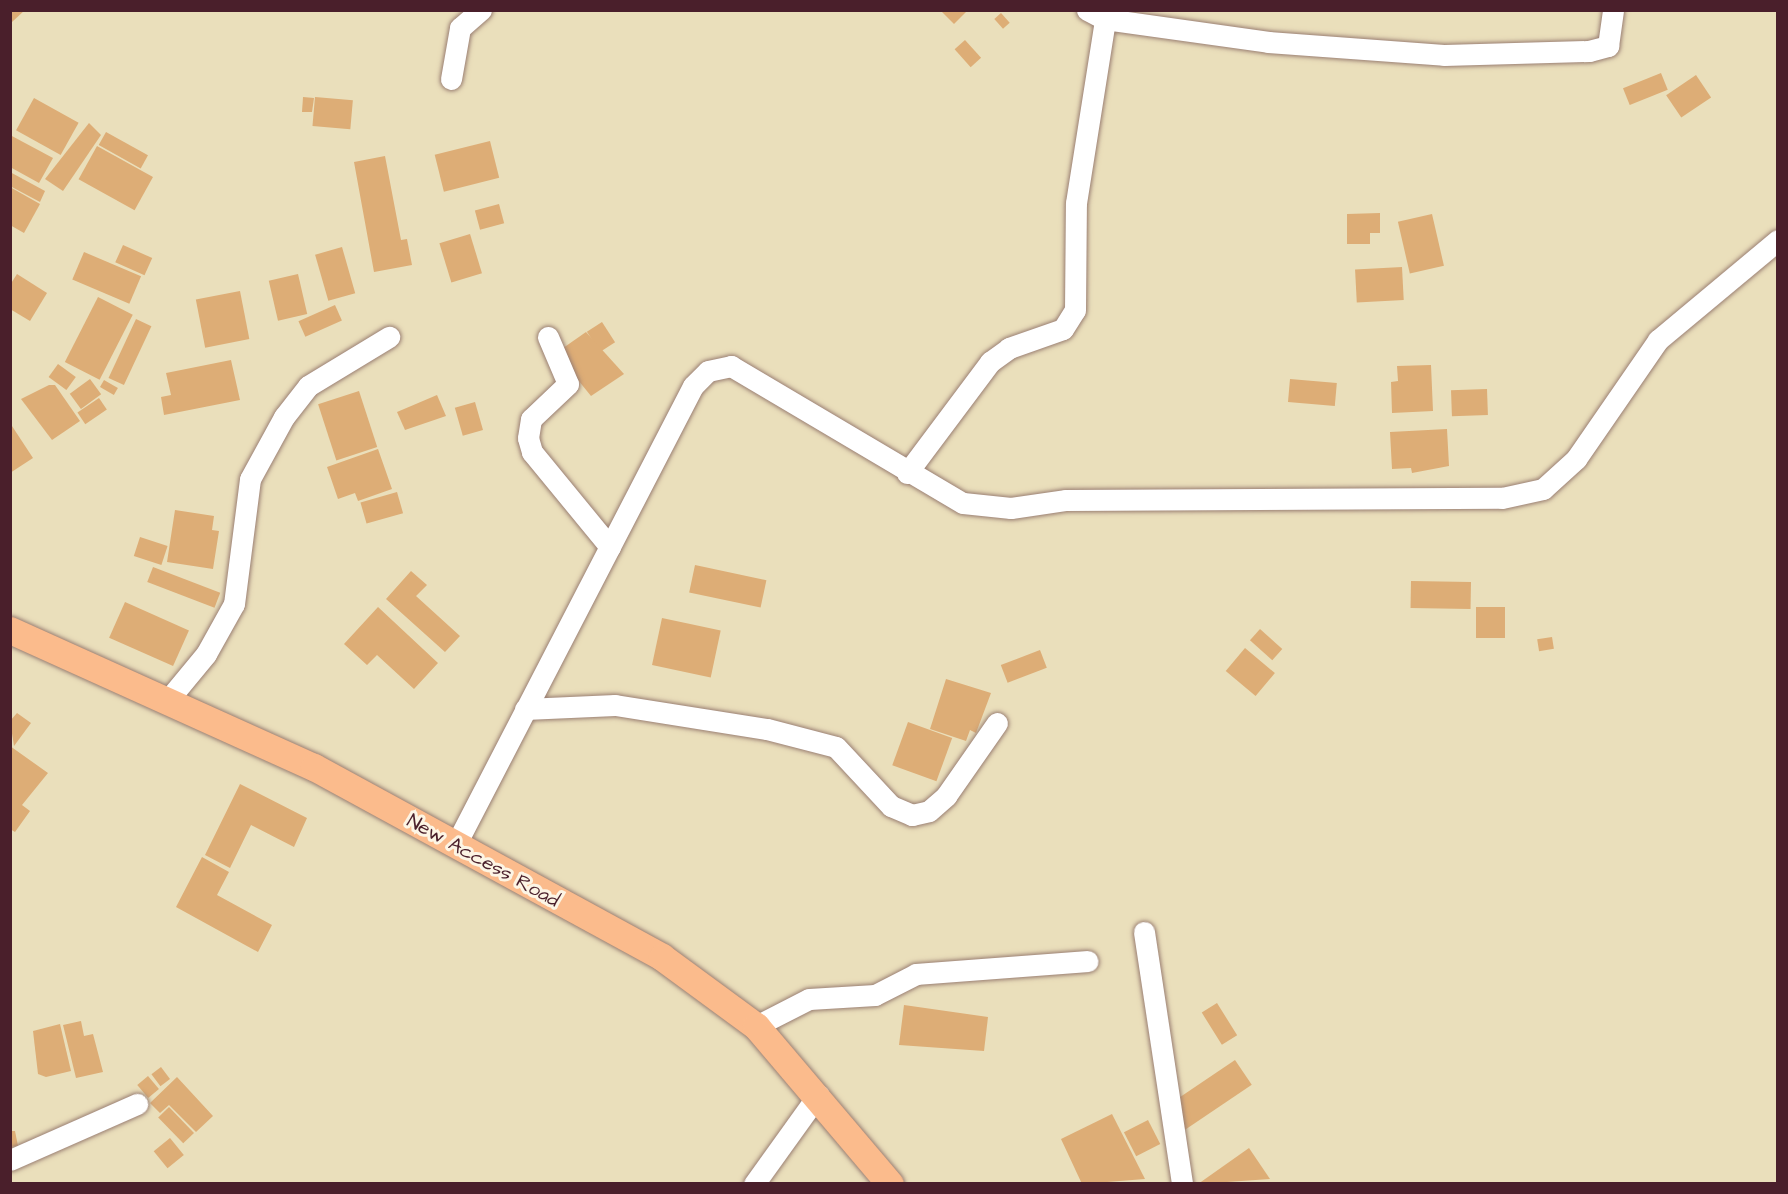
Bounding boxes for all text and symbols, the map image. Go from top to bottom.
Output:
street label: New Access Road [403,809,563,913]

